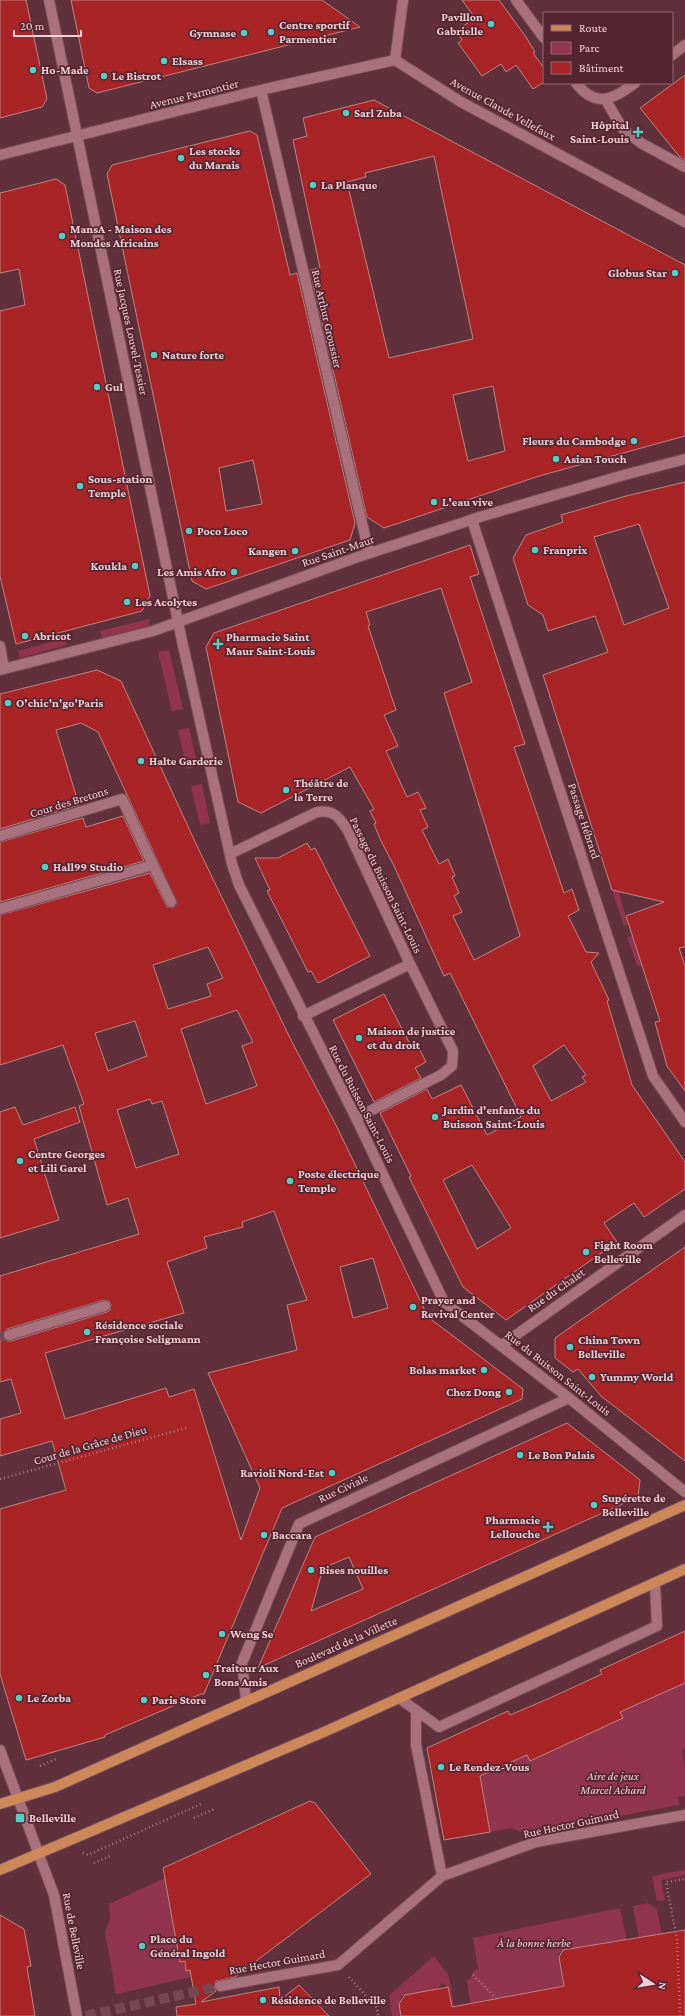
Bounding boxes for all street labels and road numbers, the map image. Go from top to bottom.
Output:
street label: Avenue Claude Vellefaux [448,74,558,144]
street label: Avenue Parmentier [148,76,241,112]
street label: Rue Jacques Louvel-Tessier [111,267,151,397]
street label: Rue Arthur Groussier [309,268,345,370]
street label: Rue Saint-Maur [300,532,377,570]
street label: Passage Hébrard [565,781,603,861]
street label: Cour des Bretons [28,783,110,821]
street label: Passage du Buisson Saint-Louis [347,815,425,956]
street label: Rue du Buisson Saint-Louis [326,1043,398,1166]
street label: Rue du Chalet [525,1265,588,1315]
street label: Rue du Buisson Saint-Louis [502,1327,614,1419]
street label: Cour de la Grâce de Dieu [32,1422,149,1468]
street label: Rue Civiale [316,1470,370,1506]
street label: Boulevard de la Villette [293,1613,399,1671]
street label: Rue Hector Guimard [522,1807,621,1841]
street label: Rue de Belleville [60,1891,88,1971]
street label: Rue Hector Guimard [228,1947,327,1977]

